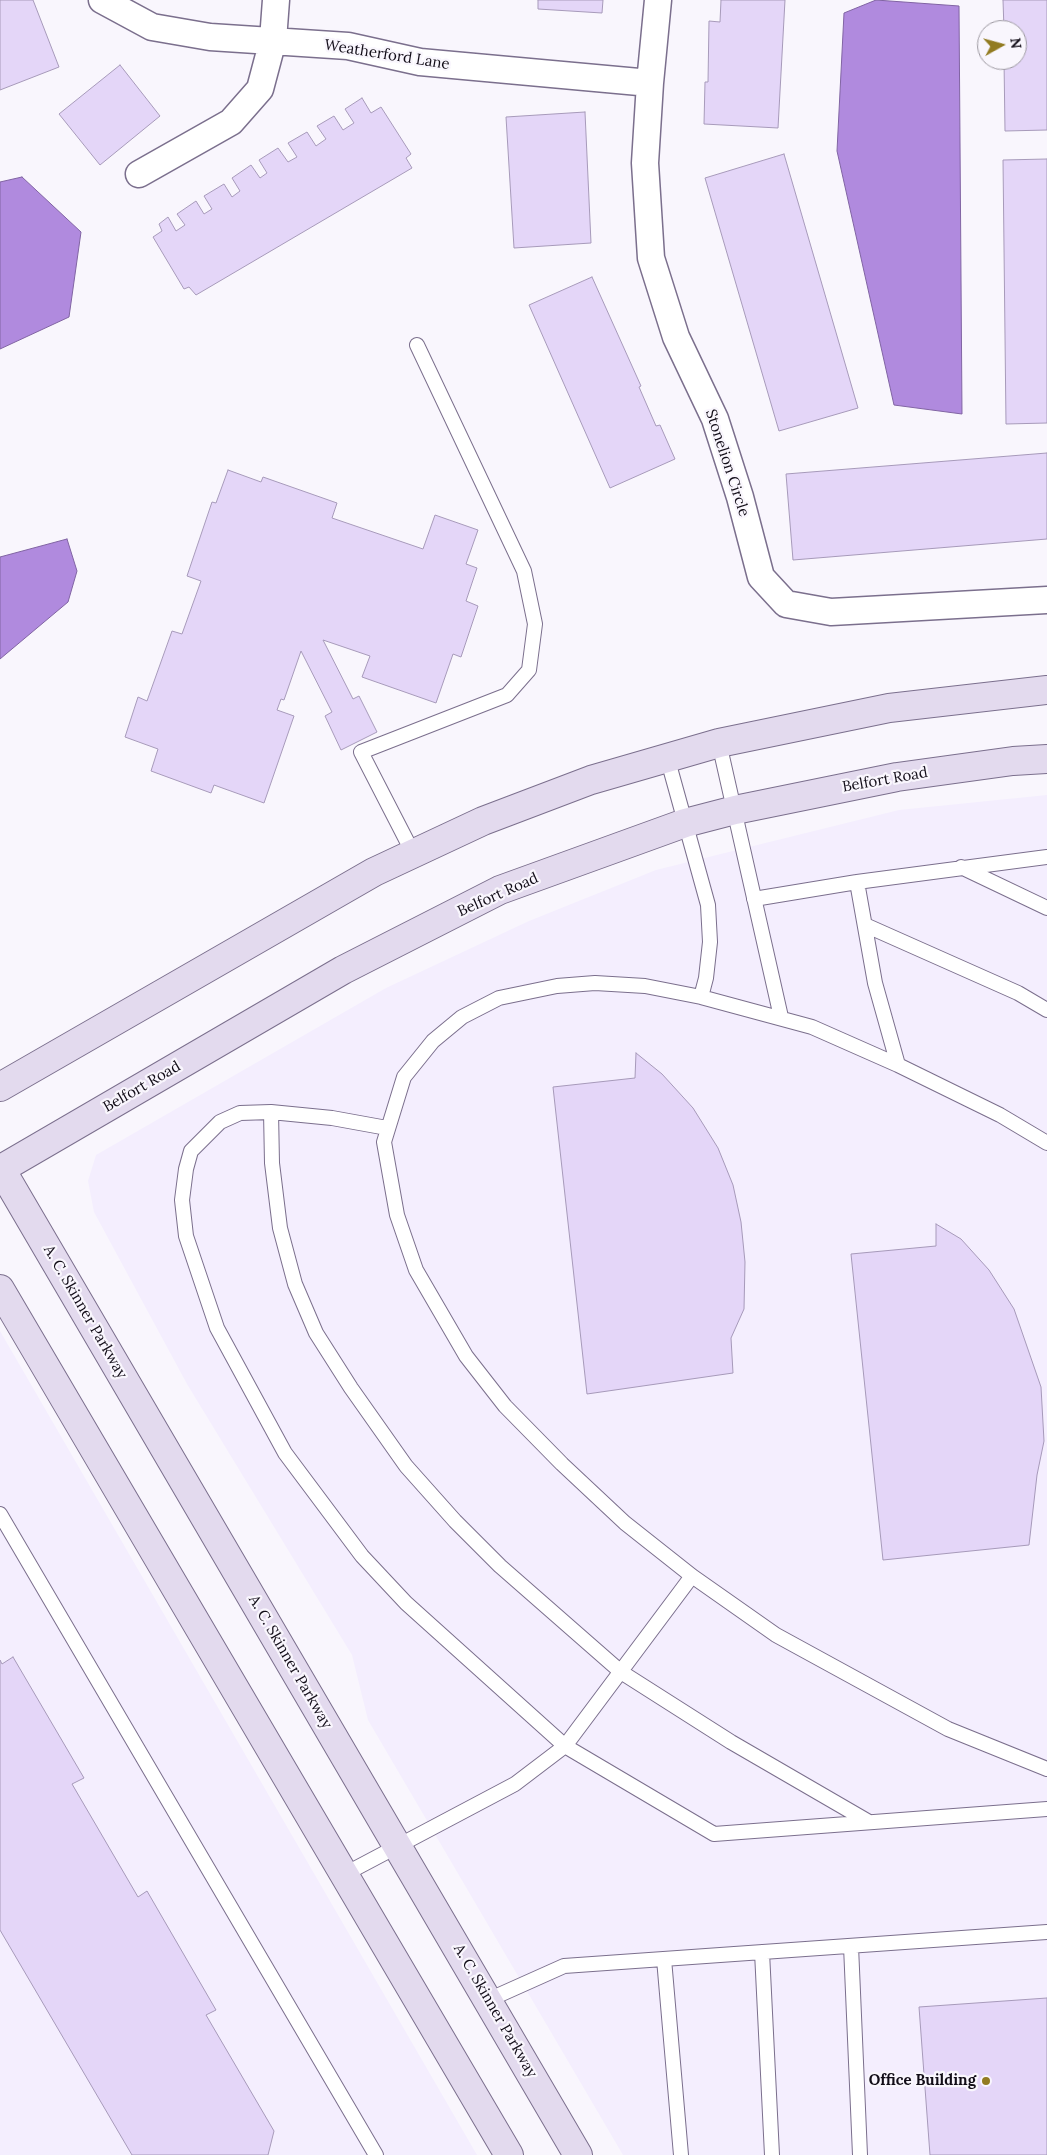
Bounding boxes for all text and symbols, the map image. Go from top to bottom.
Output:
north arrow [977,20,1027,70]
street label: Weatherford Lane [323,36,451,74]
text: N [1006,37,1025,50]
street label: Stonelion Circle [701,407,753,519]
street label: Belfort Road [841,764,929,796]
street label: Belfort Road [455,869,541,921]
street label: Belfort Road [100,1058,184,1116]
street label: A. C. Skinner Parkway [39,1242,131,1382]
street label: A. C. Skinner Parkway [244,1592,336,1732]
street label: A. C. Skinner Parkway [449,1941,541,2081]
place label: Office Building [869,2072,976,2090]
marker: Office Building [980,2075,992,2087]

